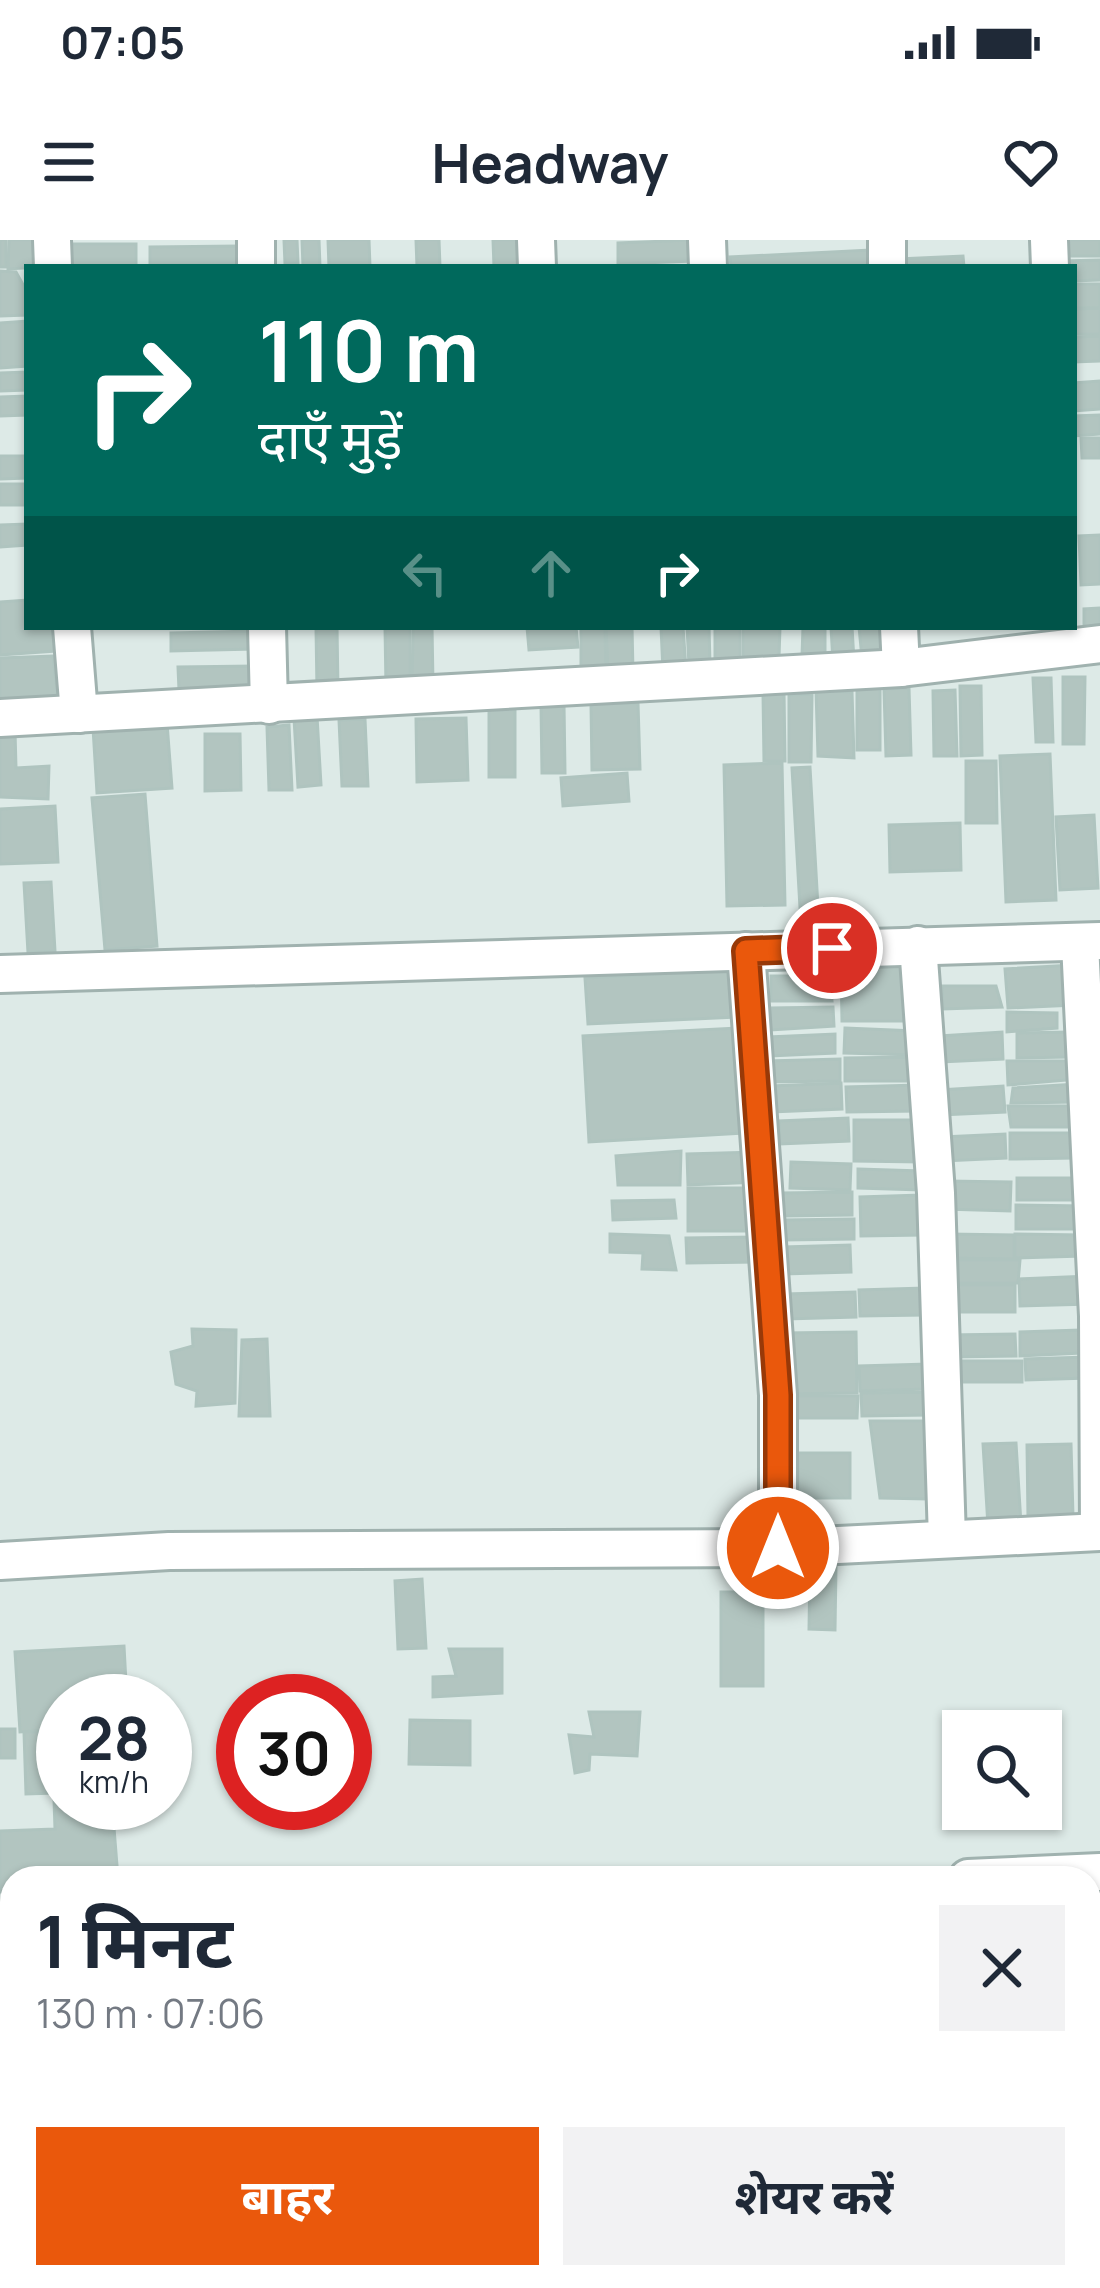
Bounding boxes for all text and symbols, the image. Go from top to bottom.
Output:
text: 07:05 [60,11,185,73]
text: Headway [432,125,668,199]
icon: menu [36,129,102,195]
icon: heart [998,129,1064,195]
text: 110 m [258,292,479,407]
icon: right [60,312,216,468]
text: दाएँ मुड़ें [258,401,403,475]
icon: left [392,540,458,606]
icon: ahead [518,540,584,606]
icon: right [644,540,710,606]
pin [781,897,883,999]
icon: arrive [799,915,865,981]
position arrow [715,1485,841,1611]
speed limit sign: 30 [216,1674,372,1830]
text: 28 [78,1696,150,1778]
map controls [942,1710,1062,1830]
button: search [942,1710,1062,1830]
text: km/h [79,1761,149,1802]
text: 1 मिनट [36,1891,233,1990]
button: close [939,1905,1065,2031]
text: 130 m · 07:06 [36,1986,265,2040]
button: बाहर [36,2127,539,2265]
button: शेयर करें [563,2127,1065,2265]

